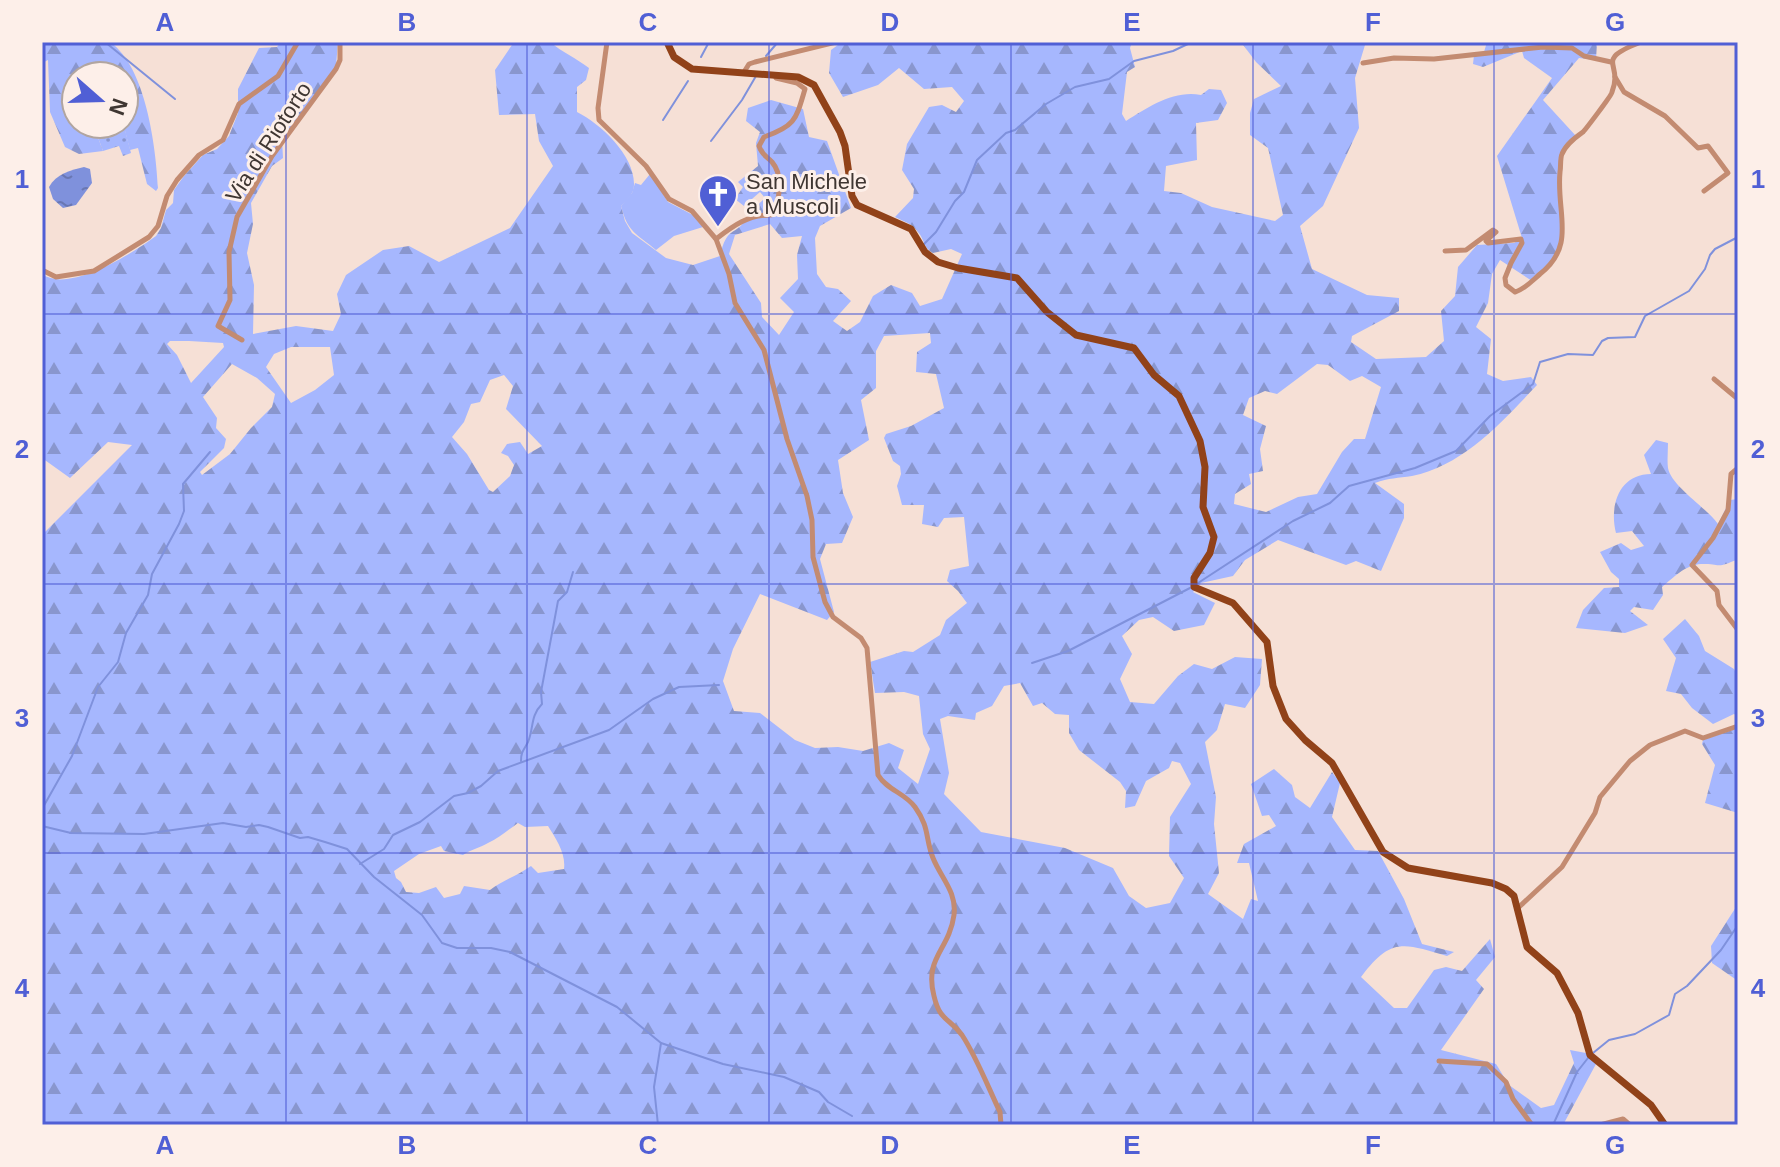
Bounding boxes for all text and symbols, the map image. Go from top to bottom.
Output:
text: A [156,7,175,37]
text: B [398,7,416,37]
text: C [639,7,658,37]
text: D [881,7,899,37]
text: E [1123,7,1141,37]
text: F [1365,7,1381,37]
text: G [1605,7,1625,37]
north arrow [60,60,140,140]
street label: Via di Riotorto [220,78,316,207]
text: N [104,95,133,118]
text: 1 [15,164,29,194]
text: 1 [1751,164,1765,194]
place label: San Michele a Muscoli [746,169,867,219]
church icon: San Michele a Muscoli [697,173,739,228]
text: 2 [15,434,29,464]
text: 2 [1751,434,1765,464]
text: 3 [15,703,29,733]
text: 3 [1751,703,1765,733]
text: 4 [15,973,30,1003]
text: 4 [1751,973,1766,1003]
text: A [156,1130,175,1160]
text: B [398,1130,416,1160]
text: C [639,1130,658,1160]
text: D [881,1130,899,1160]
text: E [1123,1130,1141,1160]
text: F [1365,1130,1381,1160]
text: G [1605,1130,1625,1160]

